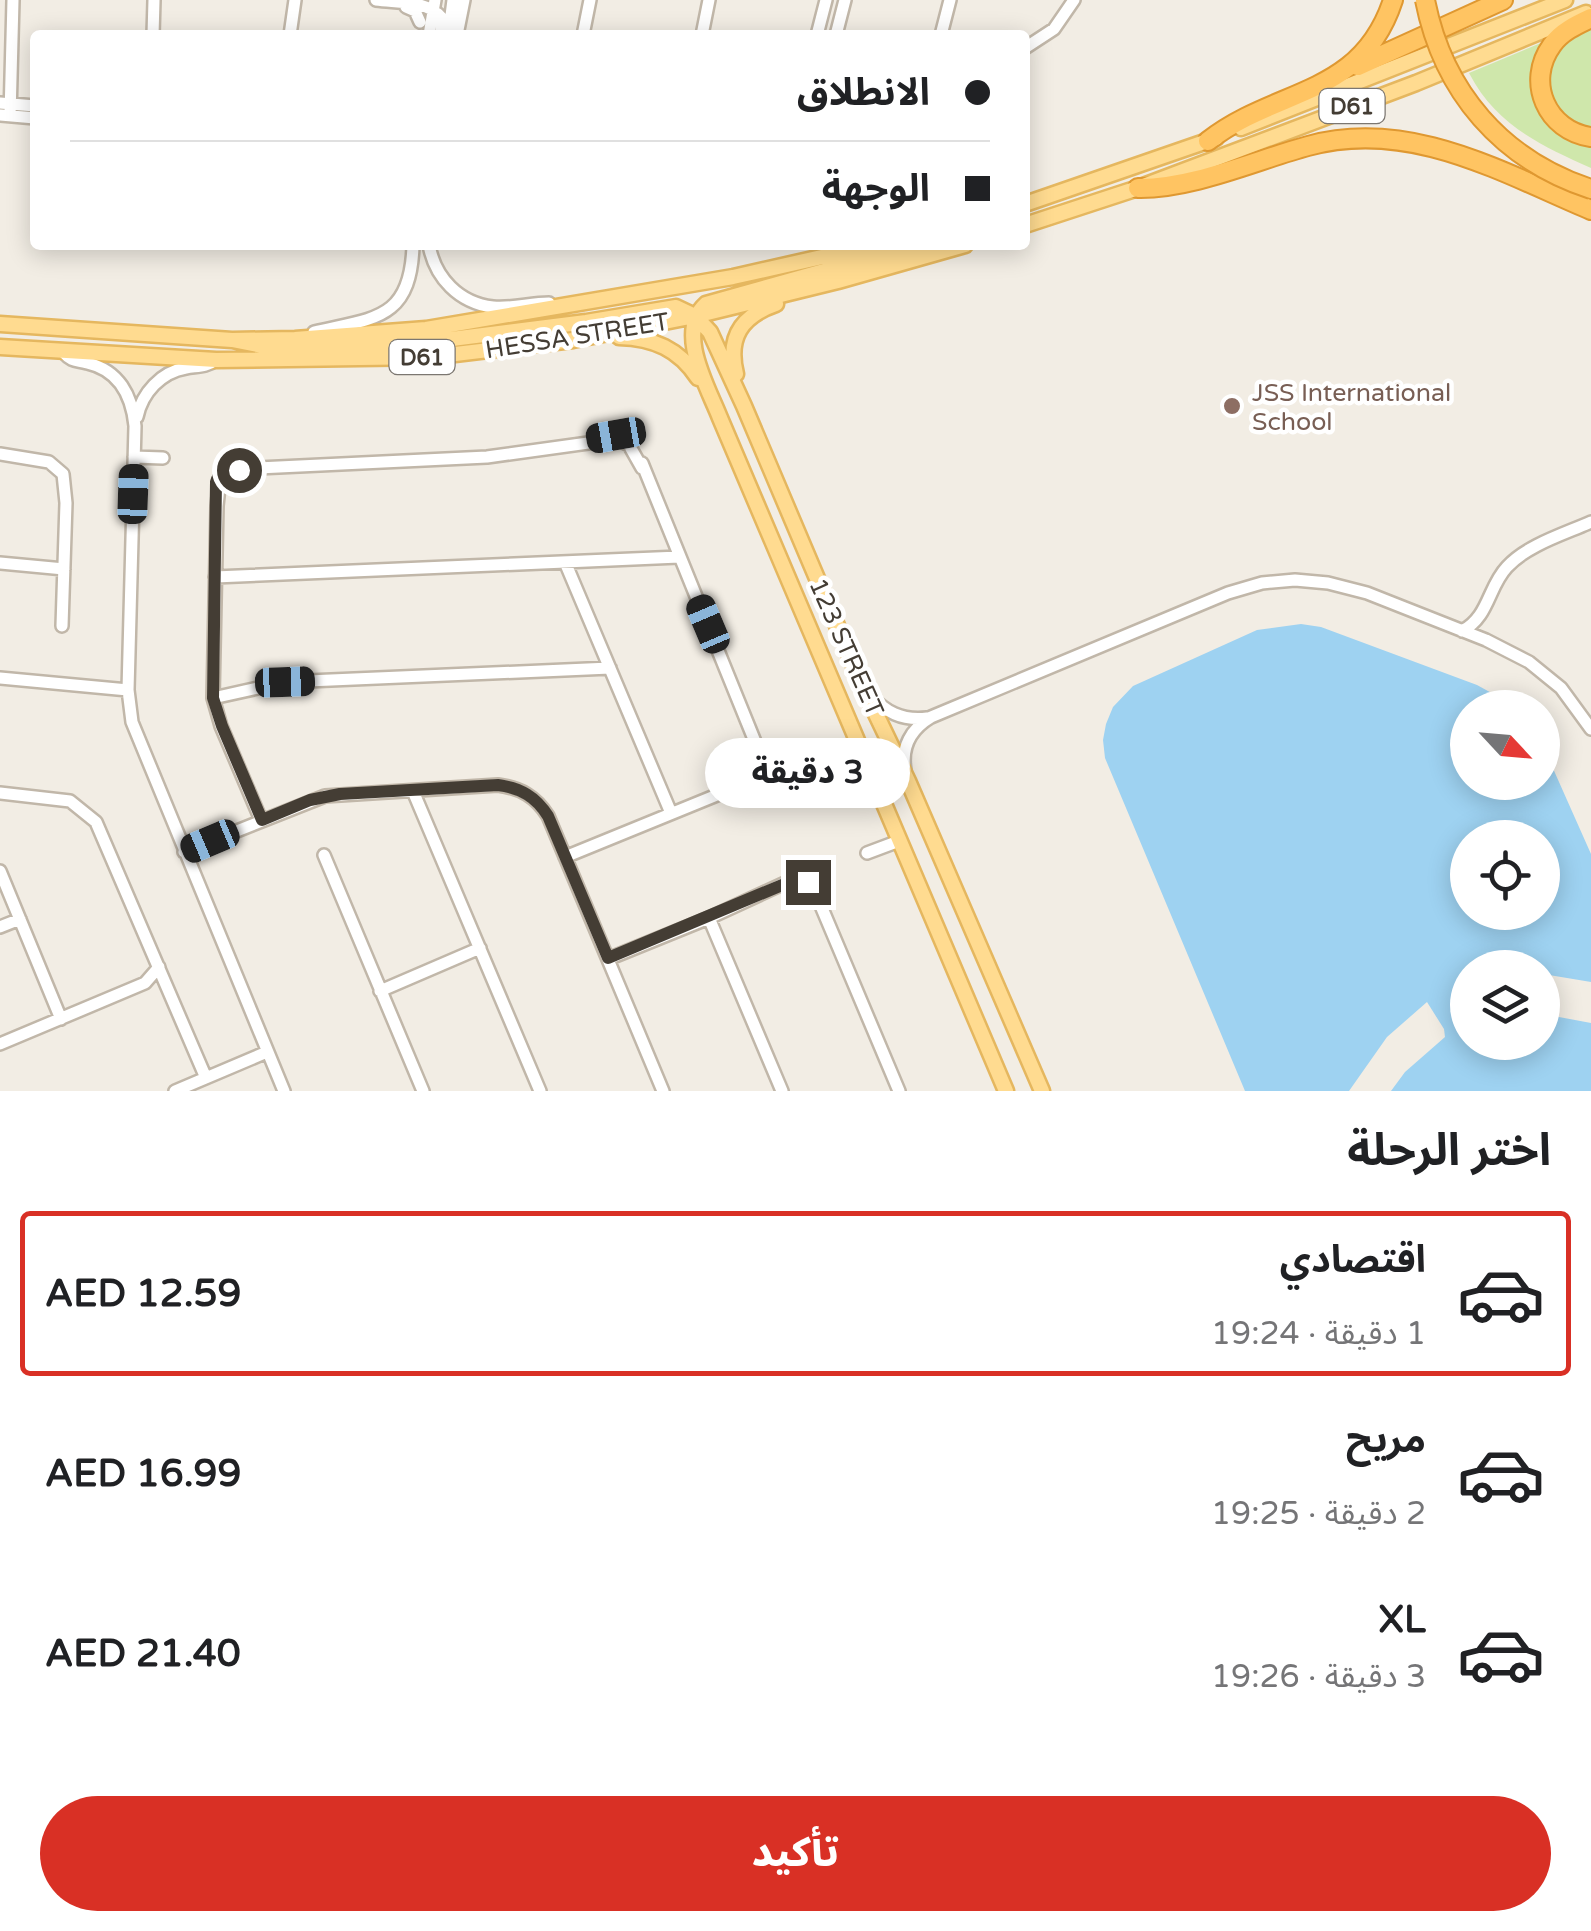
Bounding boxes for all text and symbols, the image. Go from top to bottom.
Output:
text: الانطلاق [797,70,930,116]
road number: D61 [1320,89,1384,123]
text: الوجهة [822,166,930,212]
street label: HESSA STREET [483,307,671,365]
road number: D61 [390,340,454,374]
place label: JSS International School [1252,378,1451,437]
marker: JSS International School [1221,395,1243,417]
car [584,415,648,455]
route start [217,448,262,493]
car [117,463,149,525]
street label: 123 STREET [802,574,890,721]
car [682,591,734,657]
car [254,666,316,698]
north arrow [1450,690,1560,800]
map controls [1450,690,1560,1060]
callout: 3 دقيقة [706,737,910,807]
text: 3 دقيقة [752,754,863,792]
car [177,815,243,867]
button: locate [1450,820,1560,930]
route end [786,860,831,905]
button: layers [1450,950,1560,1060]
text: اختر الرحلة [1347,1124,1551,1178]
text: اقتصادي [1280,1237,1426,1283]
icon: car [1456,1249,1546,1339]
text: AED 12.59 [45,1271,241,1317]
text: 1 دقيقة · 19:24 [1211,1315,1426,1353]
text: مريح [1346,1417,1426,1463]
icon: car [1456,1429,1546,1519]
text: AED 16.99 [45,1451,241,1497]
text: 2 دقيقة · 19:25 [1211,1495,1426,1533]
text: XL [1379,1597,1426,1643]
icon: car [1456,1609,1546,1699]
text: AED 21.40 [45,1631,241,1677]
text: 3 دقيقة · 19:26 [1211,1658,1426,1696]
button: تأكيد [40,1796,1551,1911]

